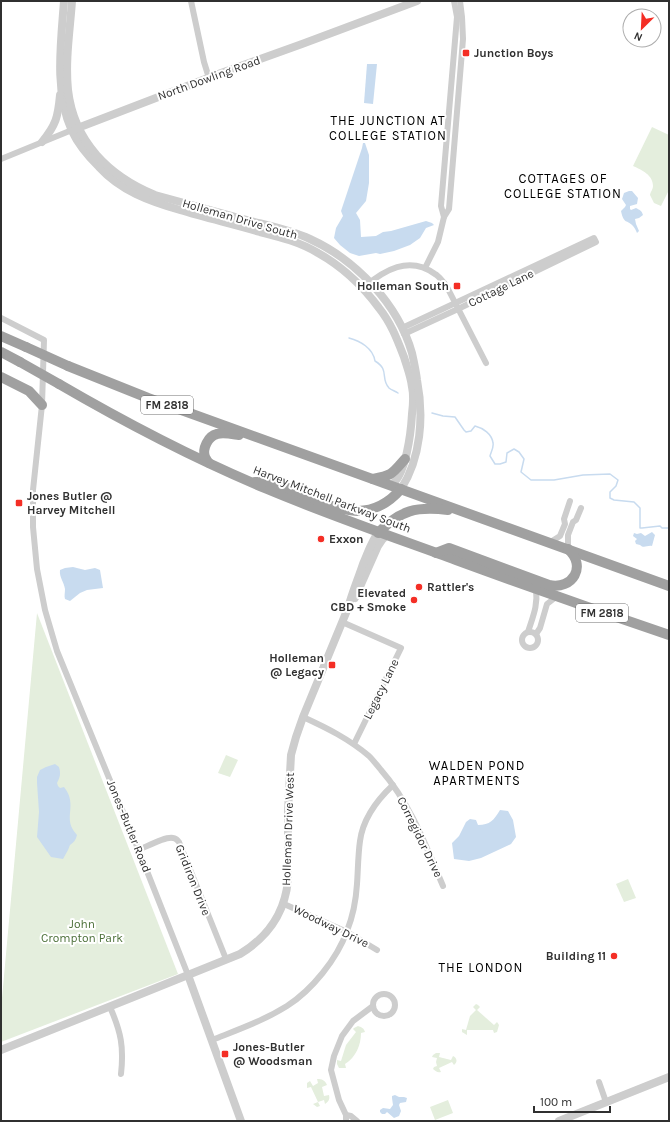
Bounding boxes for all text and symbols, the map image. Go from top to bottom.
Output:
north arrow [622,8,662,48]
text: N [632,29,644,44]
place label: Junction Boys [474,46,554,60]
marker: Junction Boys [461,48,471,58]
street label: North Dowling Road [156,53,262,103]
district label: THE JUNCTION AT COLLEGE STATION [329,113,447,143]
district label: COTTAGES OF COLLEGE STATION [504,171,622,201]
street label: Holleman Drive South [181,196,299,242]
street label: Cottage Lane [466,266,536,310]
place label: Holleman South [357,279,449,293]
marker: Holleman South [452,281,462,291]
road number: FM 2818 [141,396,193,414]
street label: Harvey Mitchell Parkway South [251,462,413,536]
place label: Jones Butler @ Harvey Mitchell [27,489,116,517]
marker: Jones Butler @ Harvey Mitchell [14,498,24,508]
place label: Exxon [329,532,364,546]
marker: Exxon [316,534,326,544]
place label: Rattler's [427,580,474,594]
marker: Rattler's [414,582,424,592]
place label: Elevated CBD + Smoke [331,586,406,614]
marker: Elevated CBD + Smoke [409,595,419,605]
road number: FM 2818 [576,604,628,622]
place label: Holleman @ Legacy [269,651,324,679]
street label: Legacy Lane [360,657,402,721]
marker: Holleman @ Legacy [327,660,337,670]
district label: WALDEN POND APARTMENTS [429,758,525,788]
street label: Holleman Drive West [279,772,297,886]
street label: Jones-Butler Road [104,778,154,874]
street label: Corregidor Drive [394,794,446,880]
street label: Gridiron Drive [172,842,214,918]
street label: Woodway Drive [291,902,371,950]
park label: John Crompton Park [41,917,123,945]
place label: Building 11 [546,949,606,963]
marker: Building 11 [609,951,619,961]
district label: THE LONDON [439,960,523,975]
place label: Jones-Butler @ Woodsman [233,1040,312,1068]
marker: Jones-Butler @ Woodsman [220,1049,230,1059]
scale bar [534,1088,610,1114]
text: 100 m [540,1095,572,1109]

